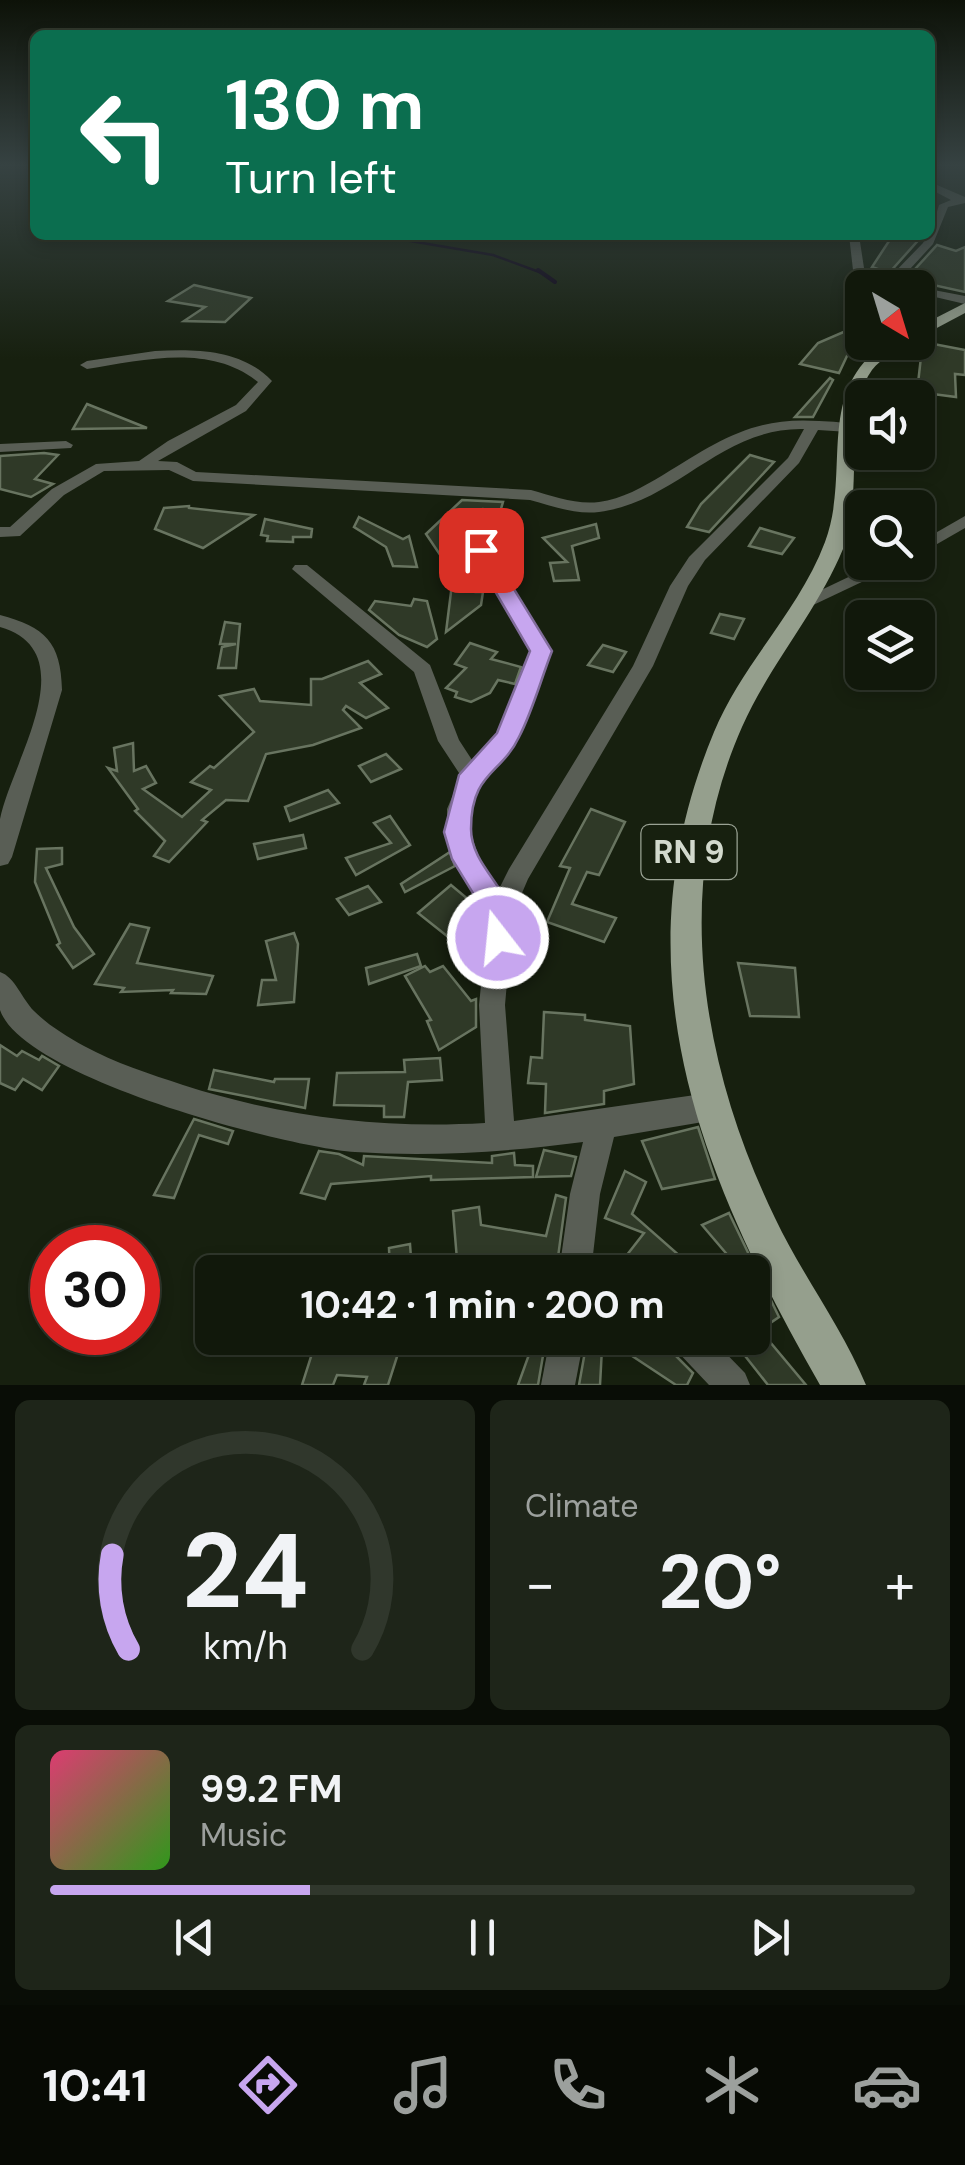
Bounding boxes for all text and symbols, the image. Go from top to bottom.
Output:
text: 130 m [225,60,424,151]
icon: left [60,70,190,200]
text: Turn left [225,148,397,207]
north arrow [845,270,935,360]
map controls [845,270,935,690]
button: sound [845,380,935,470]
button: search [845,490,935,580]
pin [439,508,524,593]
icon: arrive [454,523,509,578]
button: layers [845,600,935,690]
road number: RN 9 [642,825,736,879]
position arrow [446,886,550,990]
speed limit sign: 30 [30,1225,160,1355]
text: 10:42 · 1 min · 200 m [300,1280,665,1330]
text: Climate [525,1485,639,1527]
text: 24 [182,1504,308,1639]
text: 20° [659,1534,782,1631]
text: − [525,1548,555,1620]
text: + [885,1548,915,1620]
text: km/h [203,1624,287,1670]
text: 99.2 FM [200,1764,342,1814]
text: Music [200,1814,287,1856]
icon: previous [167,1910,222,1965]
icon: pause [455,1910,510,1965]
icon: next [743,1910,798,1965]
icon: directions [233,2050,303,2120]
icon: music [388,2050,458,2120]
icon: phone [543,2050,613,2120]
icon: climate [697,2050,767,2120]
icon: car [852,2050,922,2120]
text: 10:41 [42,2056,148,2115]

